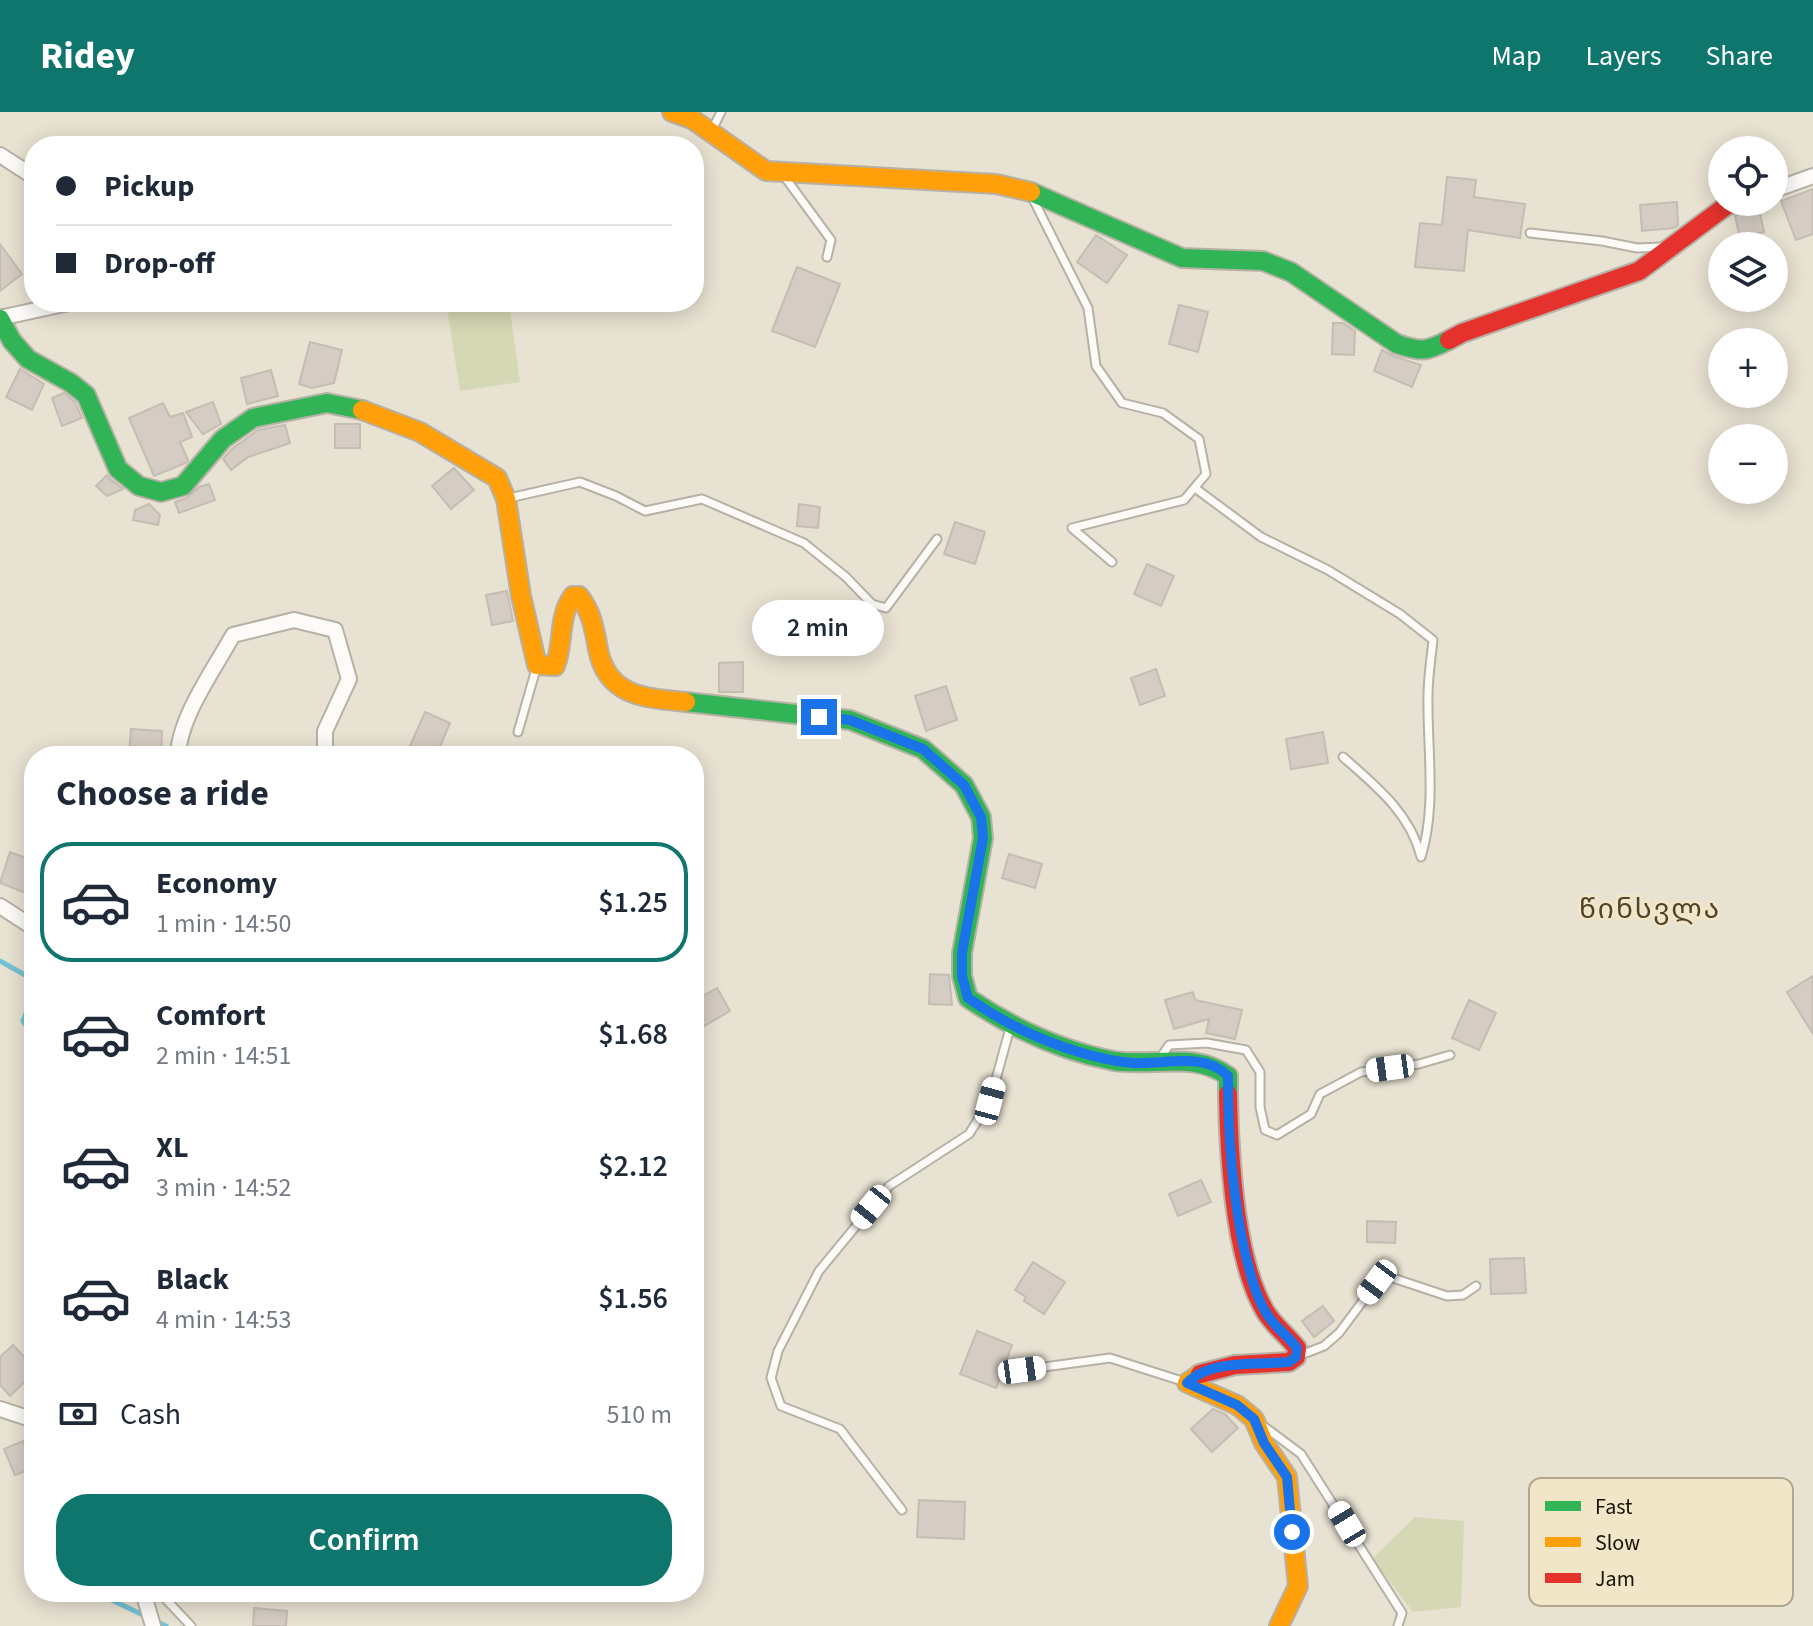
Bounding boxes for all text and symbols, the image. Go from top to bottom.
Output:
text: Ridey [40,29,135,83]
text: Map [1491,36,1541,76]
text: Layers [1585,36,1661,76]
text: Share [1705,36,1773,76]
map controls [1708,136,1788,504]
button: locate [1708,136,1788,216]
text: Pickup [104,165,194,208]
button: layers [1708,232,1788,312]
text: Drop-off [104,242,215,285]
button: + [1708,328,1788,408]
button: − [1708,424,1788,504]
callout: 2 min [753,601,885,657]
text: 2 min [787,609,849,646]
route end [801,699,837,735]
text: Choose a ride [56,768,269,819]
text: Economy [156,862,277,905]
icon: car [60,866,132,938]
text: $1.25 [598,881,668,924]
district label: წინსვლა [1579,889,1721,929]
text: 1 min · 14:50 [156,905,291,942]
text: Comfort [156,994,266,1037]
icon: car [60,998,132,1070]
text: $1.68 [598,1013,668,1056]
text: 2 min · 14:51 [156,1037,291,1074]
car [1365,1053,1415,1083]
car [972,1075,1008,1127]
text: XL [156,1126,189,1169]
icon: car [60,1130,132,1202]
text: $2.12 [598,1145,668,1188]
text: 3 min · 14:52 [156,1169,291,1206]
car [847,1181,895,1233]
car [1353,1256,1401,1308]
text: Black [156,1258,229,1301]
icon: car [60,1262,132,1334]
text: $1.56 [598,1277,668,1320]
text: 4 min · 14:53 [156,1301,291,1338]
car [997,1355,1047,1385]
icon: cash [56,1392,100,1436]
text: Cash [120,1393,181,1436]
text: 510 m [606,1396,672,1433]
legend [1529,1478,1793,1606]
text: Fast [1595,1491,1633,1523]
button: Confirm [56,1494,672,1586]
car [1324,1497,1370,1551]
route start [1274,1514,1310,1550]
text: Slow [1595,1527,1640,1559]
text: Jam [1595,1563,1635,1595]

